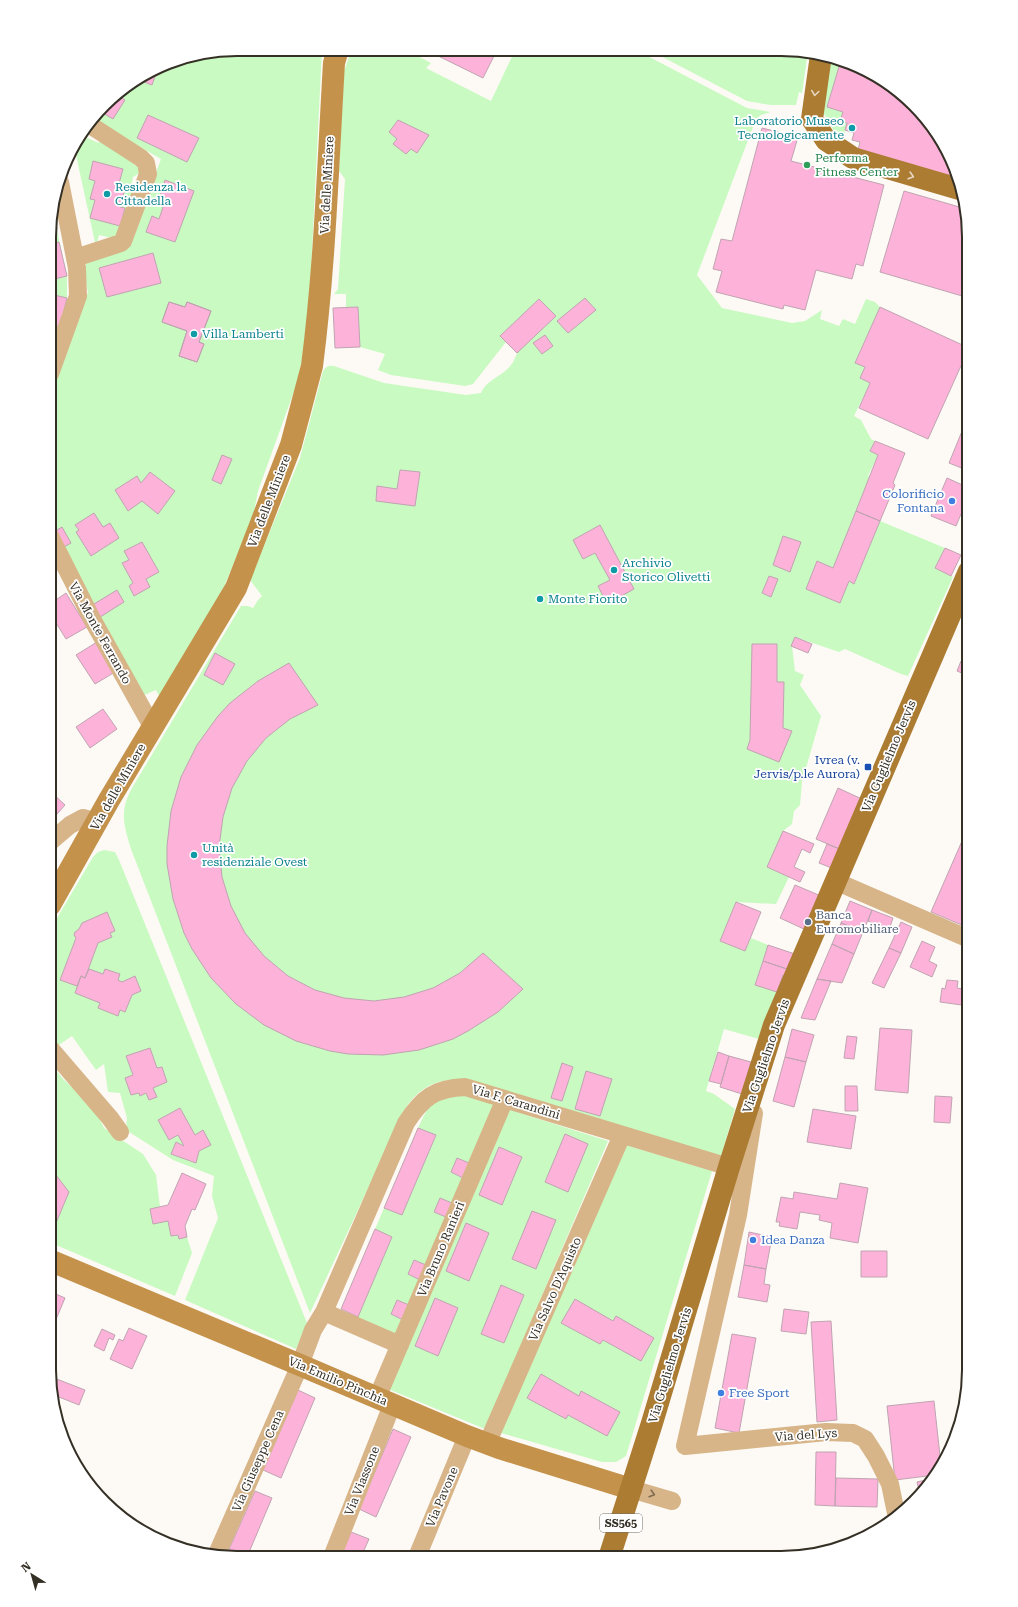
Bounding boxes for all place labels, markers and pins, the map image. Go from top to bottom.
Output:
place label: Laboratorio Museo Tecnologicamente [734,114,844,142]
marker: Laboratorio Museo Tecnologicamente [847,123,857,133]
place label: Performa Fitness Center [815,151,898,179]
marker: Performa Fitness Center [802,160,812,170]
place label: Residenza la Cittadella [115,180,187,208]
marker: Residenza la Cittadella [102,189,112,199]
place label: Villa Lamberti [202,327,284,341]
marker: Villa Lamberti [189,329,199,339]
place label: Colorificio Fontana [882,487,944,515]
marker: Colorificio Fontana [947,496,957,506]
place label: Archivio Storico Olivetti [622,556,710,584]
marker: Archivio Storico Olivetti [609,565,619,575]
place label: Monte Fiorito [548,592,627,606]
marker: Monte Fiorito [535,594,545,604]
place label: Ivrea (v. Jervis/p.le Aurora) [754,753,860,781]
marker: Ivrea (v. Jervis/p.le Aurora) [863,762,873,772]
place label: Unità residenziale Ovest [202,841,308,869]
marker: Unità residenziale Ovest [189,850,199,860]
place label: Banca Euromobiliare [816,908,899,936]
marker: Banca Euromobiliare [803,917,813,927]
place label: Idea Danza [761,1233,825,1247]
marker: Idea Danza [748,1235,758,1245]
place label: Free Sport [729,1386,790,1400]
marker: Free Sport [716,1388,726,1398]

